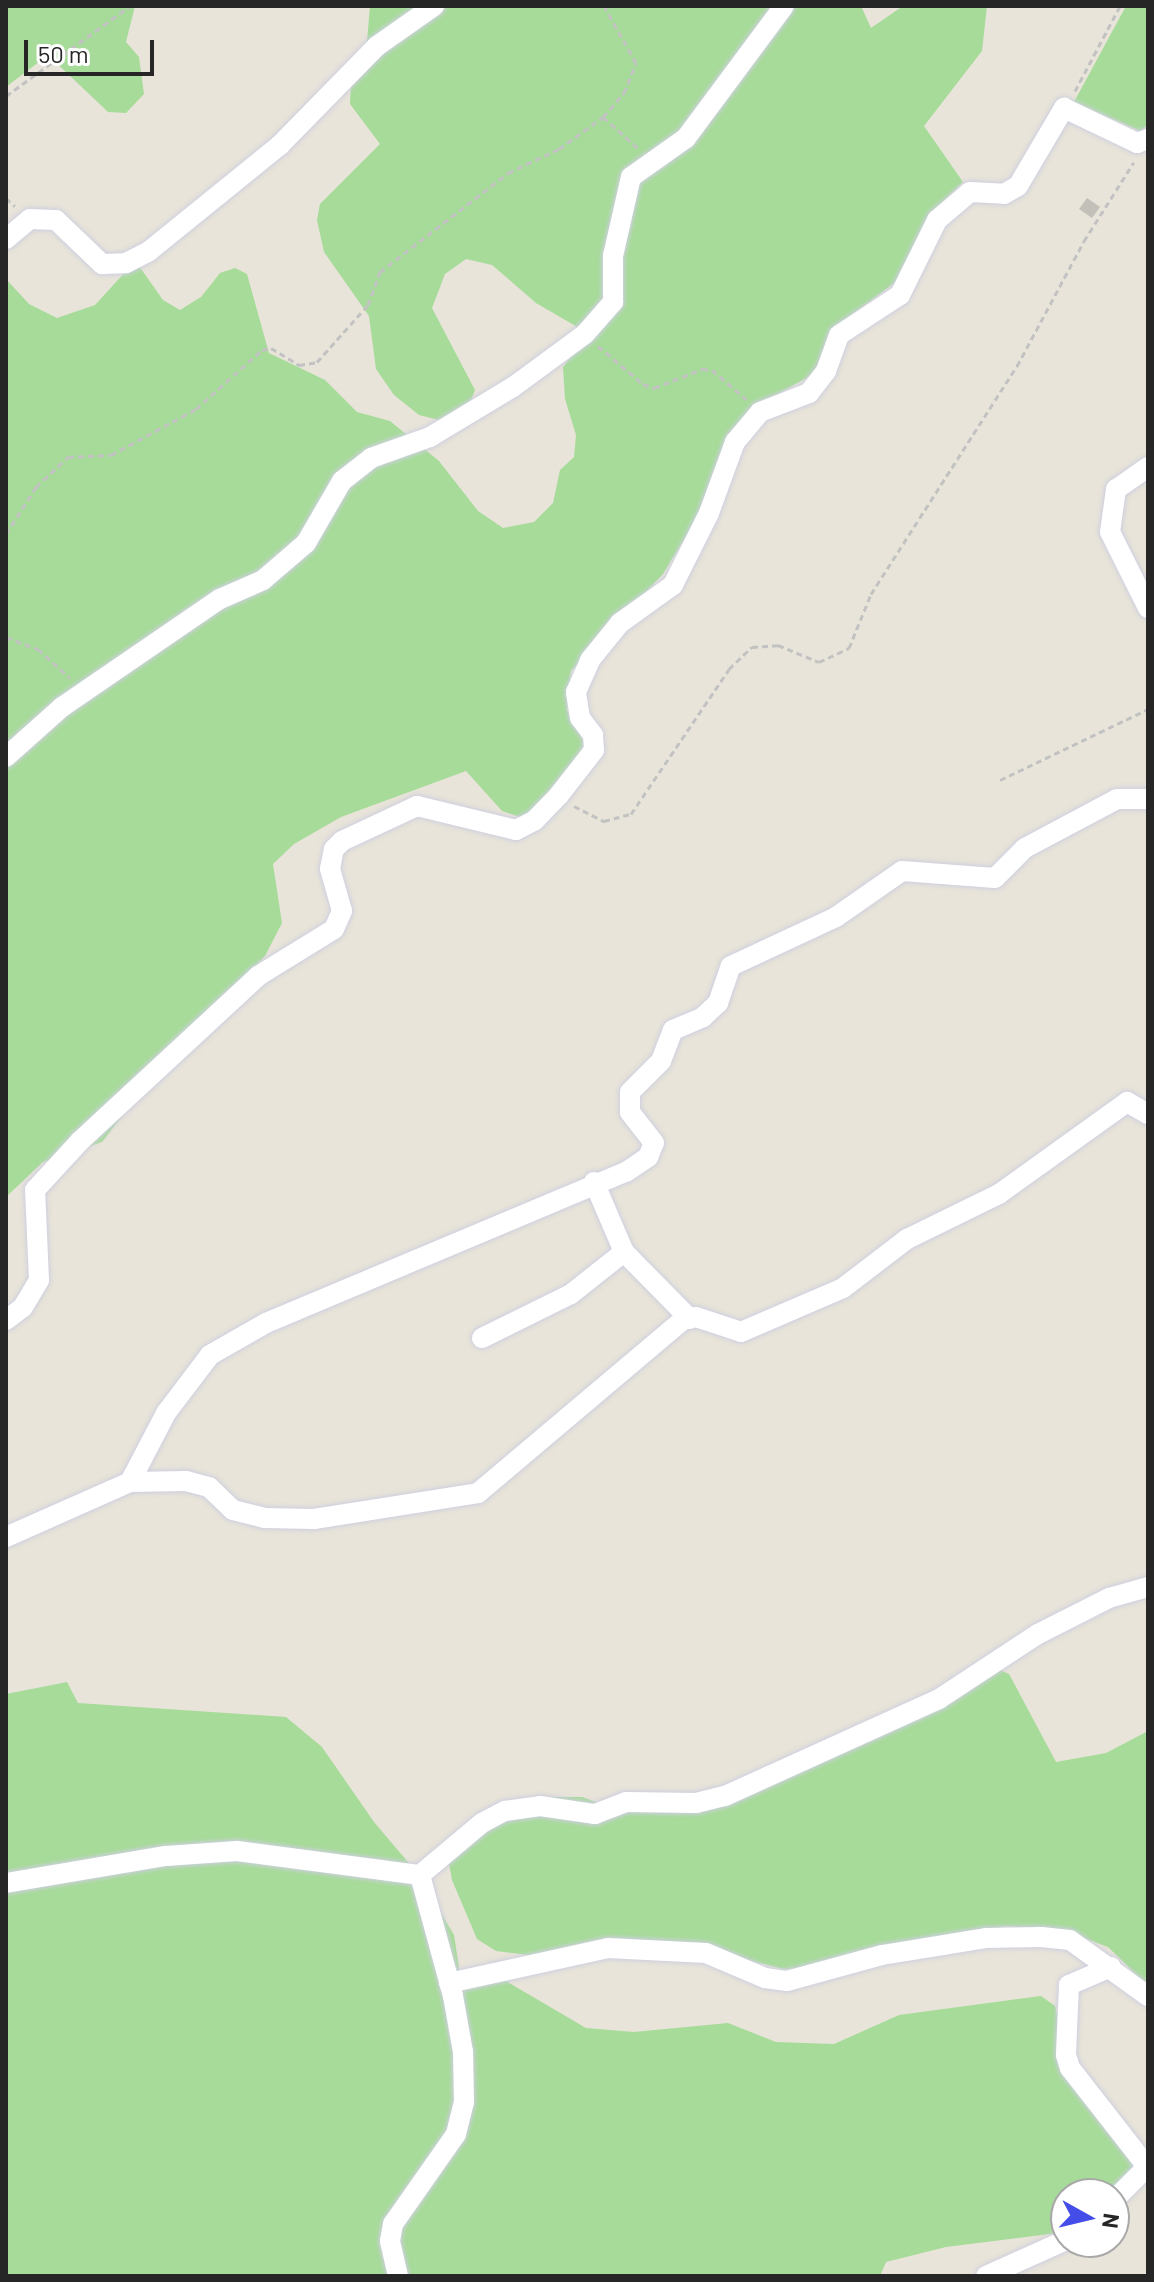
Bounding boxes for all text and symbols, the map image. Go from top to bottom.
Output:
scale bar [28,24,158,74]
text: 50 m [38,39,89,68]
north arrow [1050,2178,1130,2258]
text: N [1098,2212,1126,2230]

